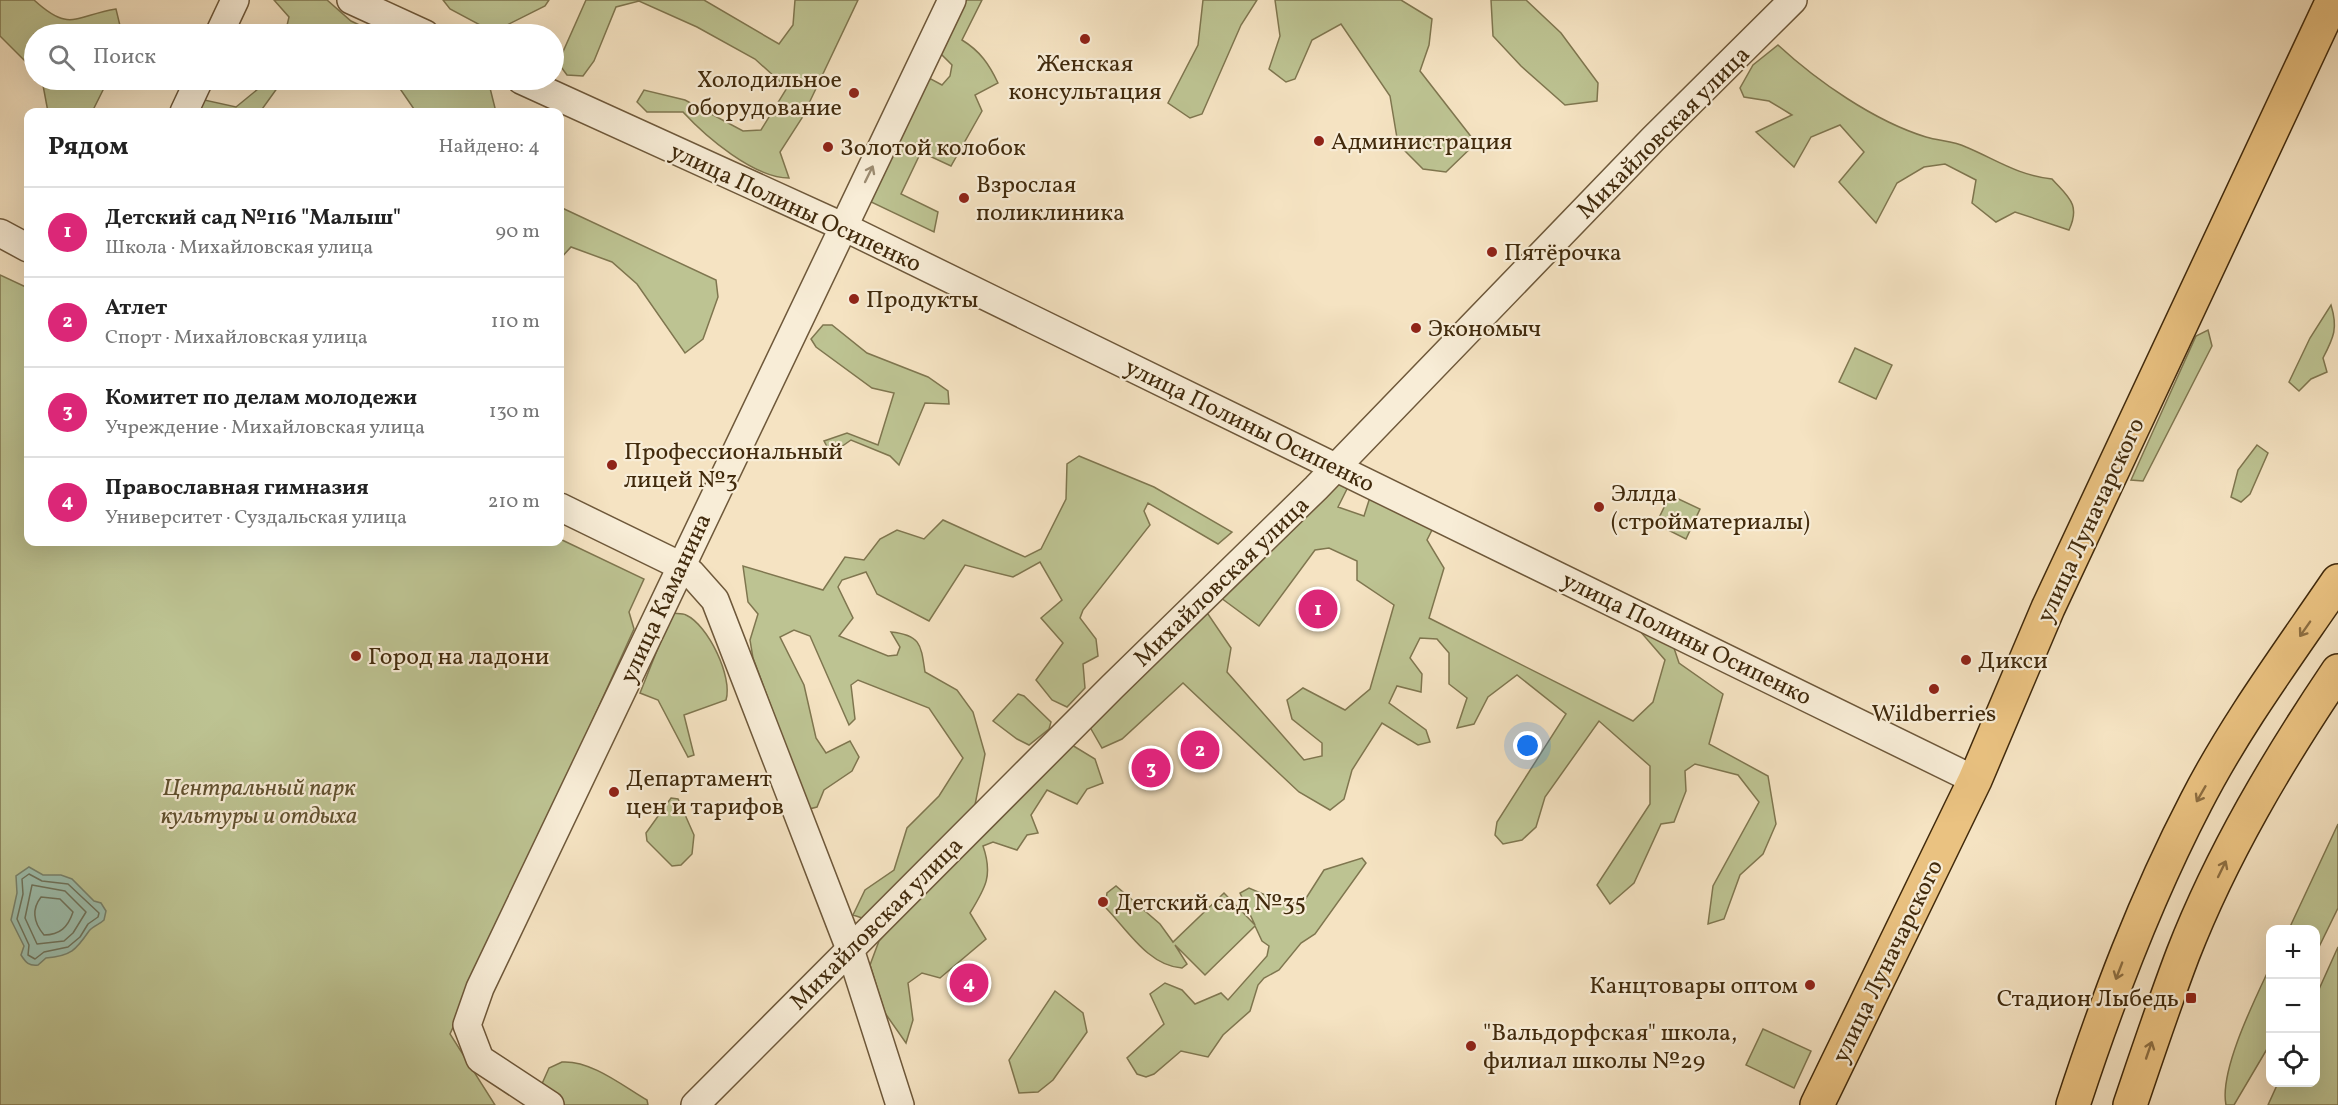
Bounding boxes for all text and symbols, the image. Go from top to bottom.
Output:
search box [24,24,564,90]
marker: Женская консультация [1078,32,1092,46]
street label: Михайловская улица [1570,39,1759,228]
icon: search [45,41,78,74]
text: Поиск [93,42,156,73]
place label: Женская консультация [1009,48,1161,110]
place label: Холодильное оборудование [687,64,842,126]
marker: Холодильное оборудование [847,86,861,100]
place label: Администрация [1331,126,1512,160]
text: Рядом [48,129,128,165]
place label: Золотой колобок [840,132,1026,166]
text: Найдено: 4 [439,133,540,161]
marker: Администрация [1312,134,1326,148]
street label: улица Полины Осипенко [664,135,927,282]
marker: Золотой колобок [821,140,835,154]
one-way arrow [864,166,875,184]
place label: Взрослая поликлиника [976,169,1125,231]
marker: Взрослая поликлиника [957,191,971,205]
text: Детский сад №116 "Малыш" [105,203,401,234]
text: 1 [63,218,72,246]
text: 90 m [496,218,540,246]
text: Школа · Михайловская улица [105,234,373,262]
place label: Пятёрочка [1504,237,1622,271]
marker: Пятёрочка [1485,245,1499,259]
place label: Продукты [866,284,978,318]
marker: Продукты [847,292,861,306]
text: Атлет [105,293,167,324]
text: 2 [62,308,73,336]
text: 110 m [491,308,540,336]
place label: Экономыч [1428,313,1541,347]
marker: Экономыч [1409,321,1423,335]
text: Спорт · Михайловская улица [105,324,368,352]
street label: улица Полины Осипенко [1118,351,1380,502]
text: Комитет по делам молодежи [105,383,417,414]
text: 3 [62,398,73,426]
text: 130 m [489,398,540,426]
street label: улица Луначарского [2029,413,2154,629]
text: Учреждение · Михайловская улица [105,414,425,442]
place label: Профессиональный лицей №3 [624,436,843,498]
marker: Профессиональный лицей №3 [605,458,619,472]
text: Православная гимназия [105,473,369,504]
place label: Эллда (стройматериалы) [1611,478,1810,540]
text: 4 [61,488,74,516]
text: 210 m [488,488,540,516]
street label: Михайловская улица [1127,489,1318,676]
marker: Эллда (стройматериалы) [1592,500,1606,514]
text: Университет · Суздальская улица [105,504,407,532]
street label: улица Каманина [613,508,721,689]
street label: улица Полины Осипенко [1555,564,1817,715]
pin: 1 [1298,586,1338,632]
one-way arrow [2299,620,2311,637]
place label: Город на ладони [368,641,549,675]
place label: Дикси [1978,645,2048,679]
marker: Город на ладони [349,649,363,663]
marker: Дикси [1959,653,1973,667]
marker: Wildberries [1927,682,1941,696]
place label: Wildberries [1872,698,1996,732]
pin: 2 [1180,728,1220,772]
your location [1513,731,1542,760]
pin: 3 [1132,746,1170,790]
place label: Департамент цен и тарифов [626,763,784,825]
park label: Центральный парк культуры и отдыха [161,772,357,834]
marker: Департамент цен и тарифов [607,785,621,799]
one-way arrow [2194,785,2206,802]
street label: Михайловская улица [783,830,972,1019]
street label: улица Луначарского [1825,854,1953,1069]
one-way arrow [2216,860,2228,878]
place label: Детский сад №35 [1115,887,1306,921]
marker: Детский сад №35 [1096,895,1110,909]
map controls [2266,925,2320,1087]
button: + [2266,925,2320,979]
pin: 4 [950,960,988,1006]
one-way arrow [2113,961,2124,979]
place label: Канцтовары оптом [1589,970,1798,1004]
marker: Канцтовары оптом [1803,978,1817,992]
button: − [2266,979,2320,1033]
place label: Стадион Лыбедь [1997,983,2179,1017]
marker: Стадион Лыбедь [2184,991,2198,1005]
place label: "Вальдорфская" школа, филиал школы №29 [1483,1017,1737,1079]
button: locate [2266,1033,2320,1087]
marker: "Вальдорфская" школа, филиал школы №29 [1464,1039,1478,1053]
one-way arrow [2145,1041,2156,1060]

